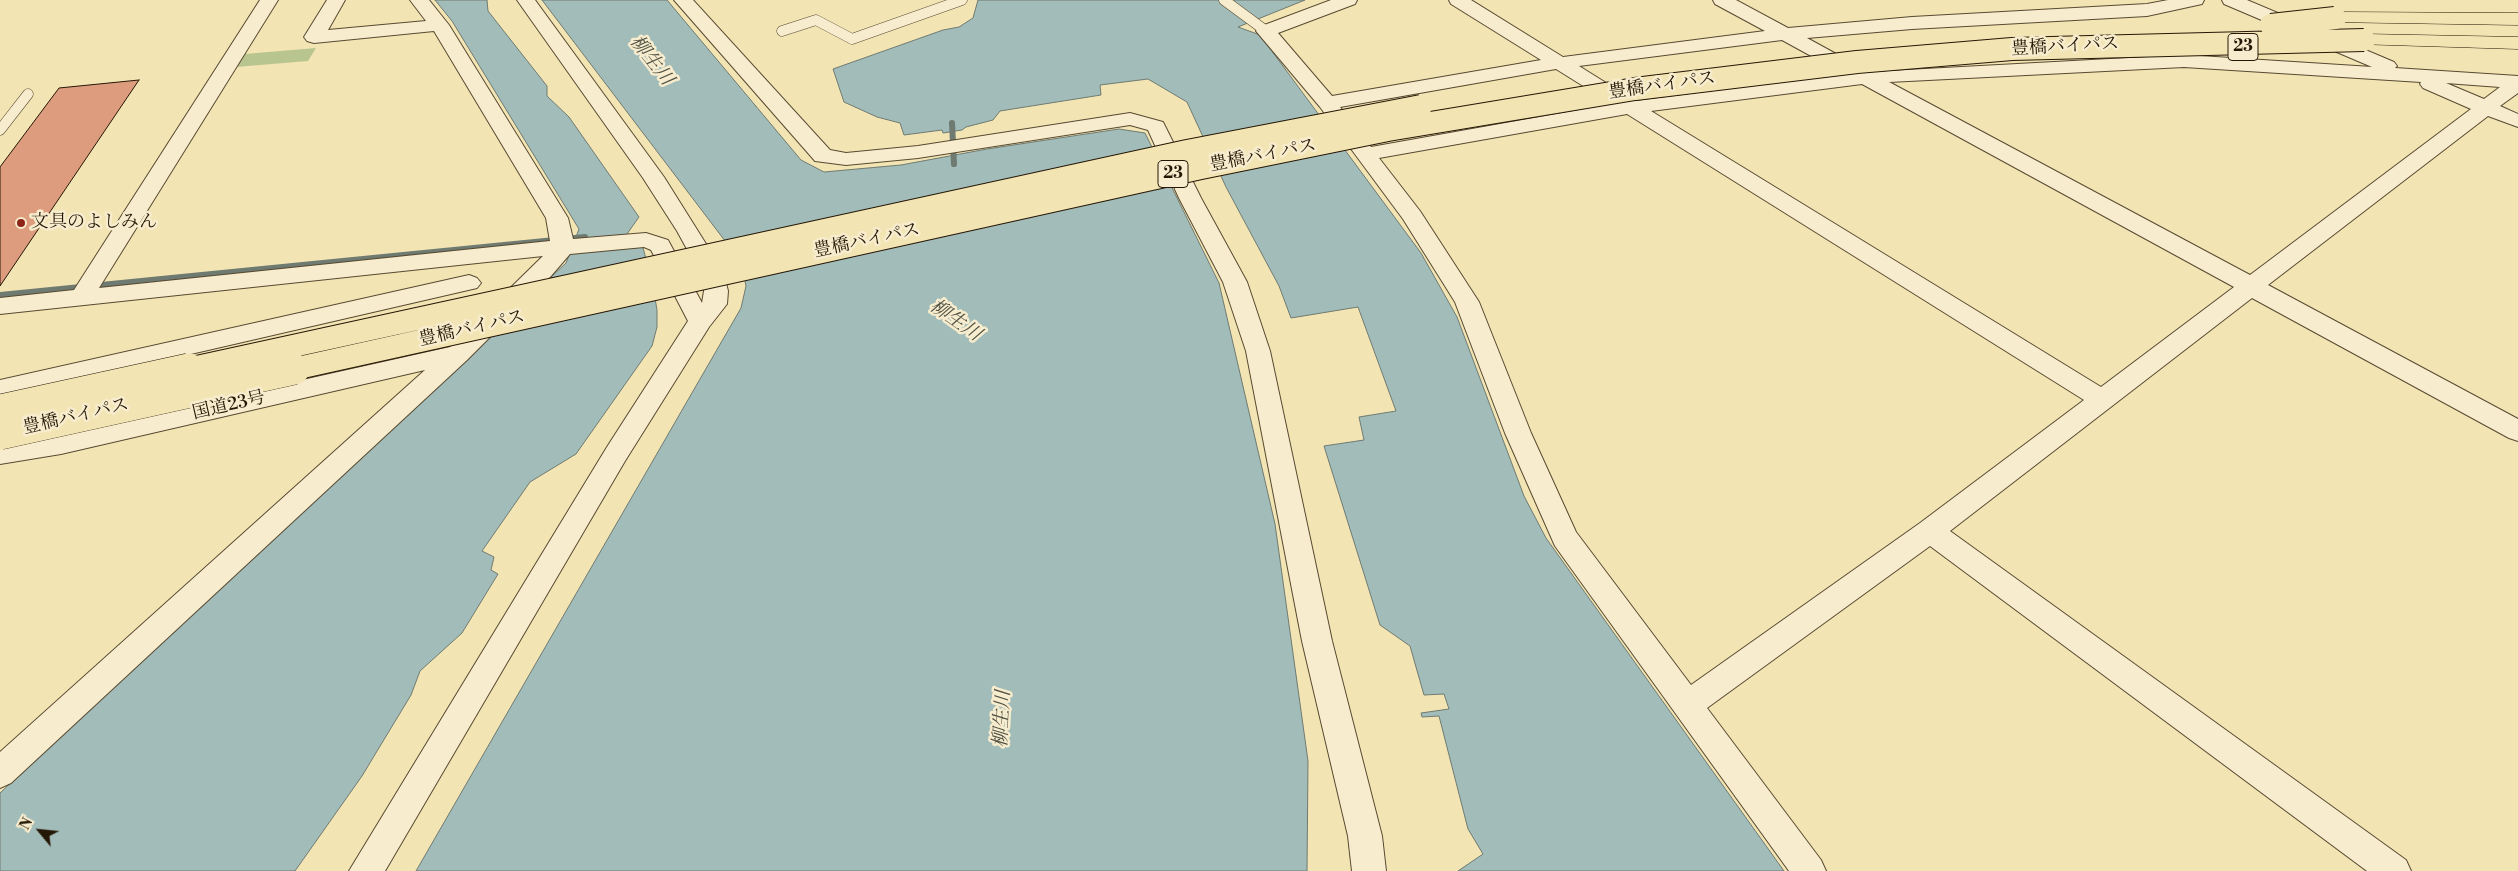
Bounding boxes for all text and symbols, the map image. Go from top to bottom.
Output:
water label: 柳生川 [624,32,678,90]
street label: 豊橋バイパス [2011,33,2119,61]
road number: 23 [2228,34,2258,61]
street label: 豊橋バイパス [1607,68,1717,104]
street label: 豊橋バイパス [1208,135,1318,177]
road number: 23 [1158,160,1188,188]
place label: 文具のよしみん [31,212,157,234]
marker: 文具のよしみん [15,217,27,229]
street label: 豊橋バイパス [812,219,922,263]
water label: 柳生川 [925,295,985,347]
street label: 豊橋バイパス [417,306,527,352]
street label: 国道23号 [190,387,268,425]
street label: 豊橋バイパス [21,394,131,440]
water label: 柳生川 [990,690,1016,748]
north arrow [15,806,65,856]
text: N [16,815,37,833]

